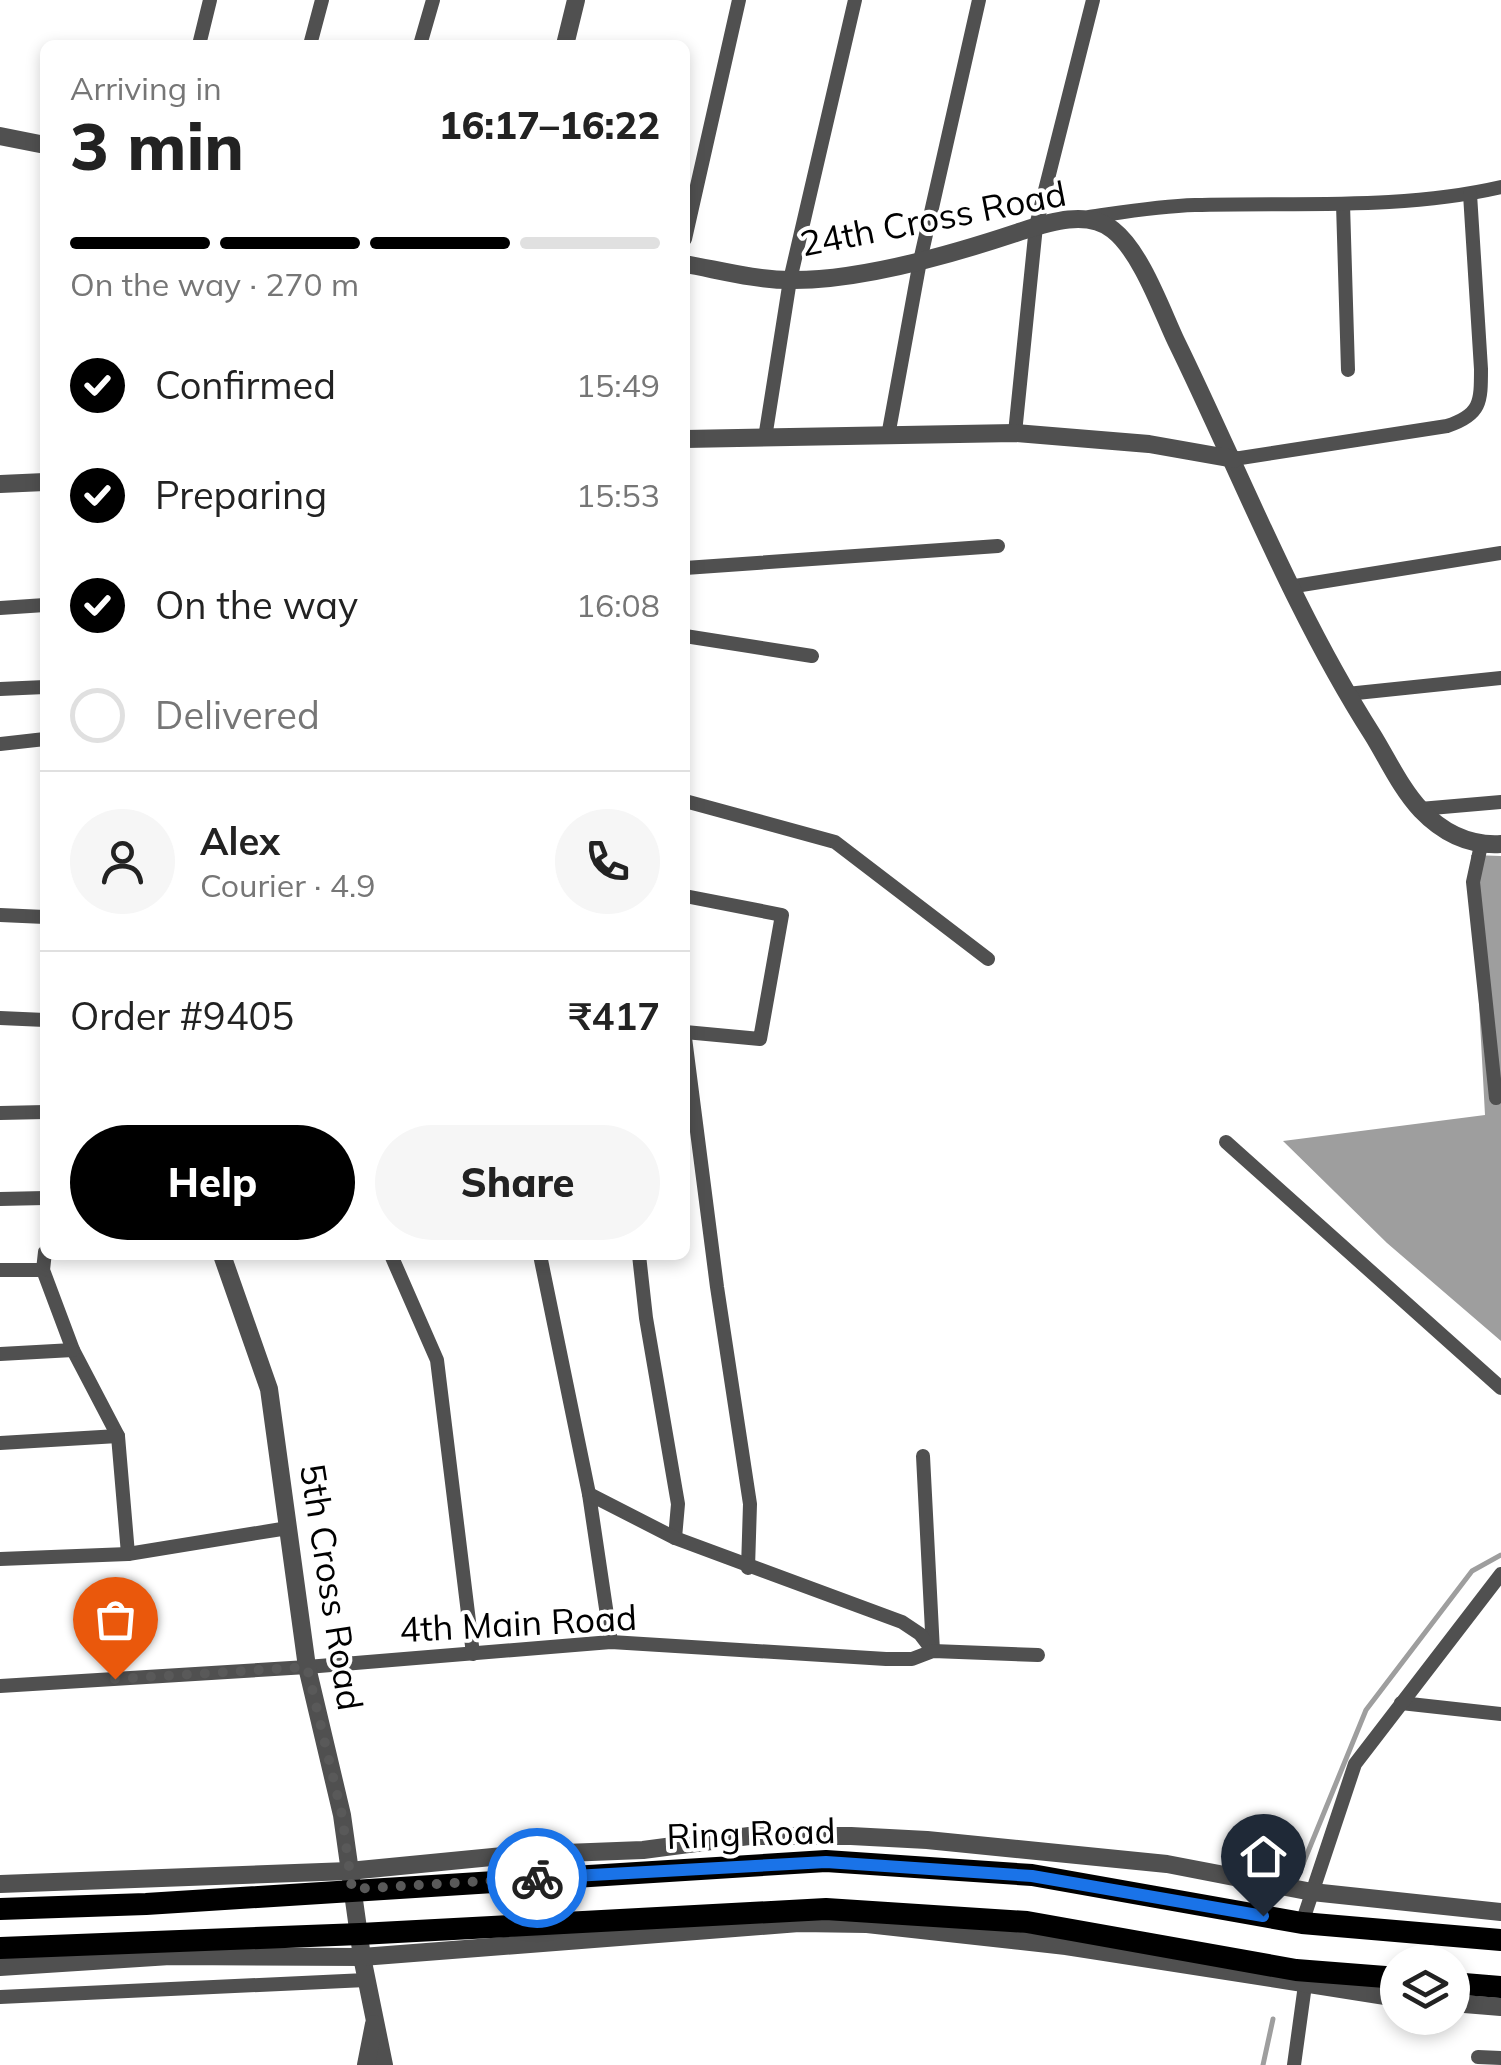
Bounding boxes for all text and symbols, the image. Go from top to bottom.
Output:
text: Arriving in [70,68,222,108]
text: 16:17–16:22 [439,101,660,149]
text: 3 min [70,105,244,186]
street label: 24th Cross Road [796,171,1070,265]
text: On the way · 270 m [70,264,359,304]
icon: check [70,358,125,413]
text: Confirmed [155,361,336,409]
text: 15:49 [576,365,660,405]
icon: check [70,468,125,523]
text: Preparing [155,471,327,519]
text: 15:53 [576,475,660,515]
icon: check [70,578,125,633]
text: On the way [155,581,358,629]
text: 16:08 [576,585,660,625]
text: Delivered [155,691,320,739]
button: person [70,809,175,914]
button: phone [555,809,660,914]
text: Alex [200,817,280,865]
text: Courier · 4.9 [200,865,376,905]
text: Order #9405 [70,992,294,1040]
text: ₹417 [569,992,660,1040]
button: Help [70,1125,355,1240]
button: Share [375,1125,660,1240]
street label: 5th Cross Road [291,1461,373,1713]
pin [73,1577,158,1680]
icon: bag [88,1592,143,1647]
street label: 4th Main Road [398,1595,638,1651]
street label: Ring Road [666,1808,836,1858]
pin [1221,1814,1306,1917]
courier [487,1828,587,1928]
icon: home [1236,1829,1291,1884]
icon: bike [510,1851,565,1906]
map controls [1380,1945,1470,2035]
button: layers [1380,1945,1470,2035]

